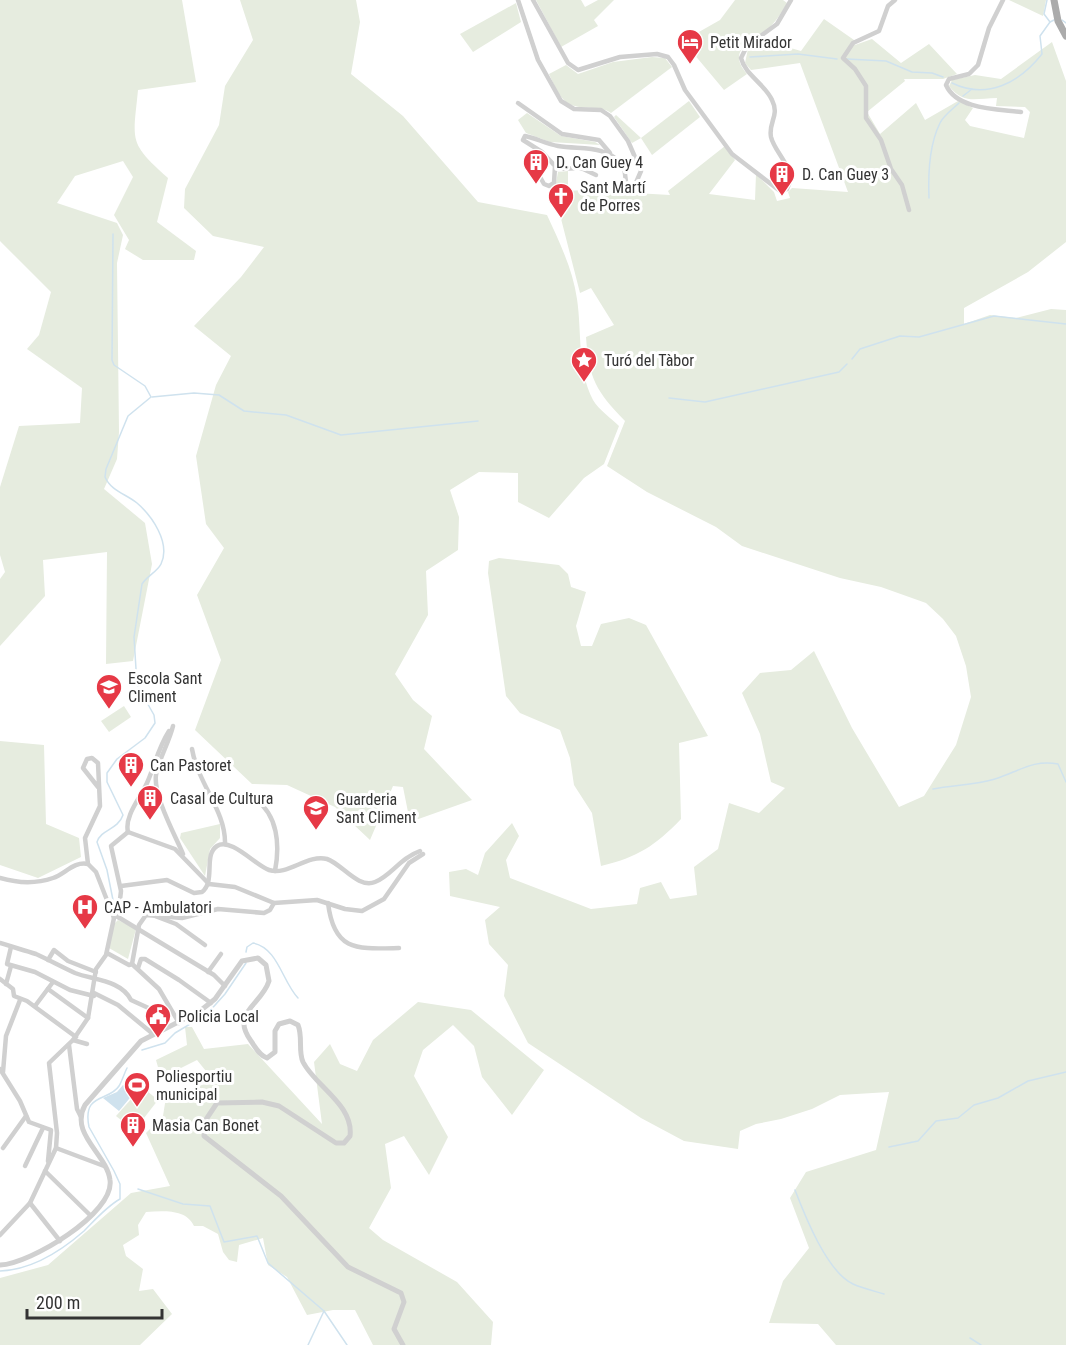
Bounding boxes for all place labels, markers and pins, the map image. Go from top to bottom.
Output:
hotel icon: Petit Mirador [675,27,705,65]
place label: Petit Mirador [710,33,792,52]
building icon: D. Can Guey 4 [521,147,551,185]
place label: D. Can Guey 4 [556,153,643,172]
building icon: D. Can Guey 3 [767,159,797,197]
place label: D. Can Guey 3 [802,165,889,184]
place label: Sant Martí de Porres [580,178,647,215]
church icon: Sant Martí de Porres [546,181,576,219]
place icon: Turó del Tàbor [569,345,599,383]
place label: Turó del Tàbor [604,351,694,370]
place label: Escola Sant Climent [128,669,202,706]
school or university icon: Escola Sant Climent [94,672,124,710]
building icon: Can Pastoret [116,750,146,788]
place label: Can Pastoret [150,756,232,775]
building icon: Casal de Cultura [135,783,165,821]
place label: Casal de Cultura [170,789,273,808]
place label: Guarderia Sant Climent [336,790,417,827]
school or university icon: Guarderia Sant Climent [301,793,331,831]
hospital icon: CAP - Ambulatori [70,892,100,930]
place label: CAP - Ambulatori [104,898,212,917]
public building icon: Policia Local [143,1001,173,1039]
place label: Policia Local [178,1007,259,1026]
place label: Poliesportiu municipal [156,1067,232,1104]
sports icon: Poliesportiu municipal [122,1070,152,1108]
building icon: Masia Can Bonet [118,1110,148,1148]
place label: Masia Can Bonet [152,1116,259,1135]

